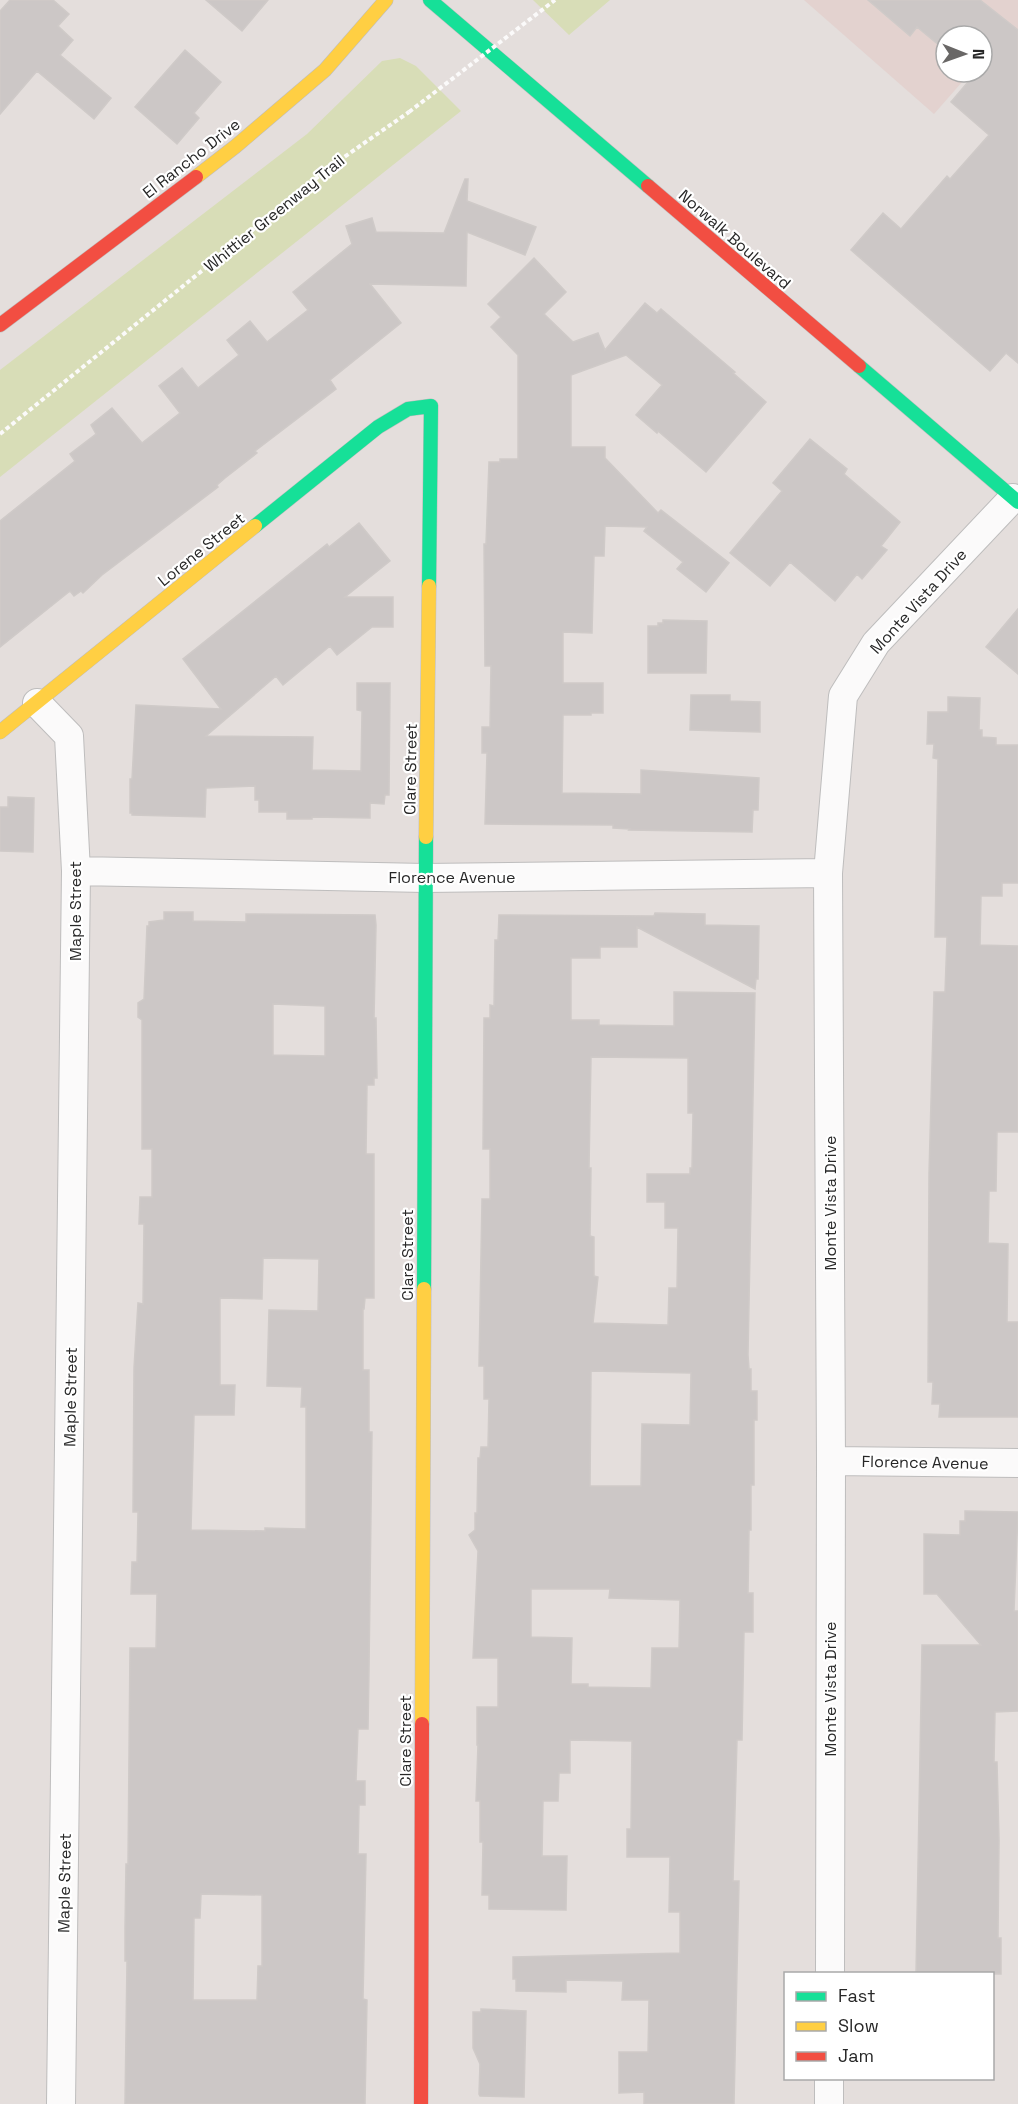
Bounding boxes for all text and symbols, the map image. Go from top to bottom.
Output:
north arrow [934,24,994,84]
text: N [968,49,989,60]
street label: El Rancho Drive [138,114,244,203]
street label: Whittier Greenway Trail [200,150,349,277]
street label: Norwalk Boulevard [674,185,795,294]
street label: Lorene Street [153,508,249,591]
street label: Monte Vista Drive [865,544,971,658]
street label: Clare Street [399,723,422,815]
street label: Maple Street [65,861,86,961]
street label: Florence Avenue [389,867,515,888]
street label: Monte Vista Drive [820,1136,841,1270]
street label: Clare Street [397,1209,418,1301]
street label: Maple Street [59,1347,82,1447]
street label: Florence Avenue [861,1451,989,1474]
street label: Monte Vista Drive [820,1622,841,1756]
street label: Clare Street [395,1695,416,1787]
street label: Maple Street [53,1833,76,1933]
legend [784,1972,994,2080]
text: Fast [838,1984,875,2007]
text: Slow [838,2014,879,2037]
text: Jam [838,2044,874,2067]

